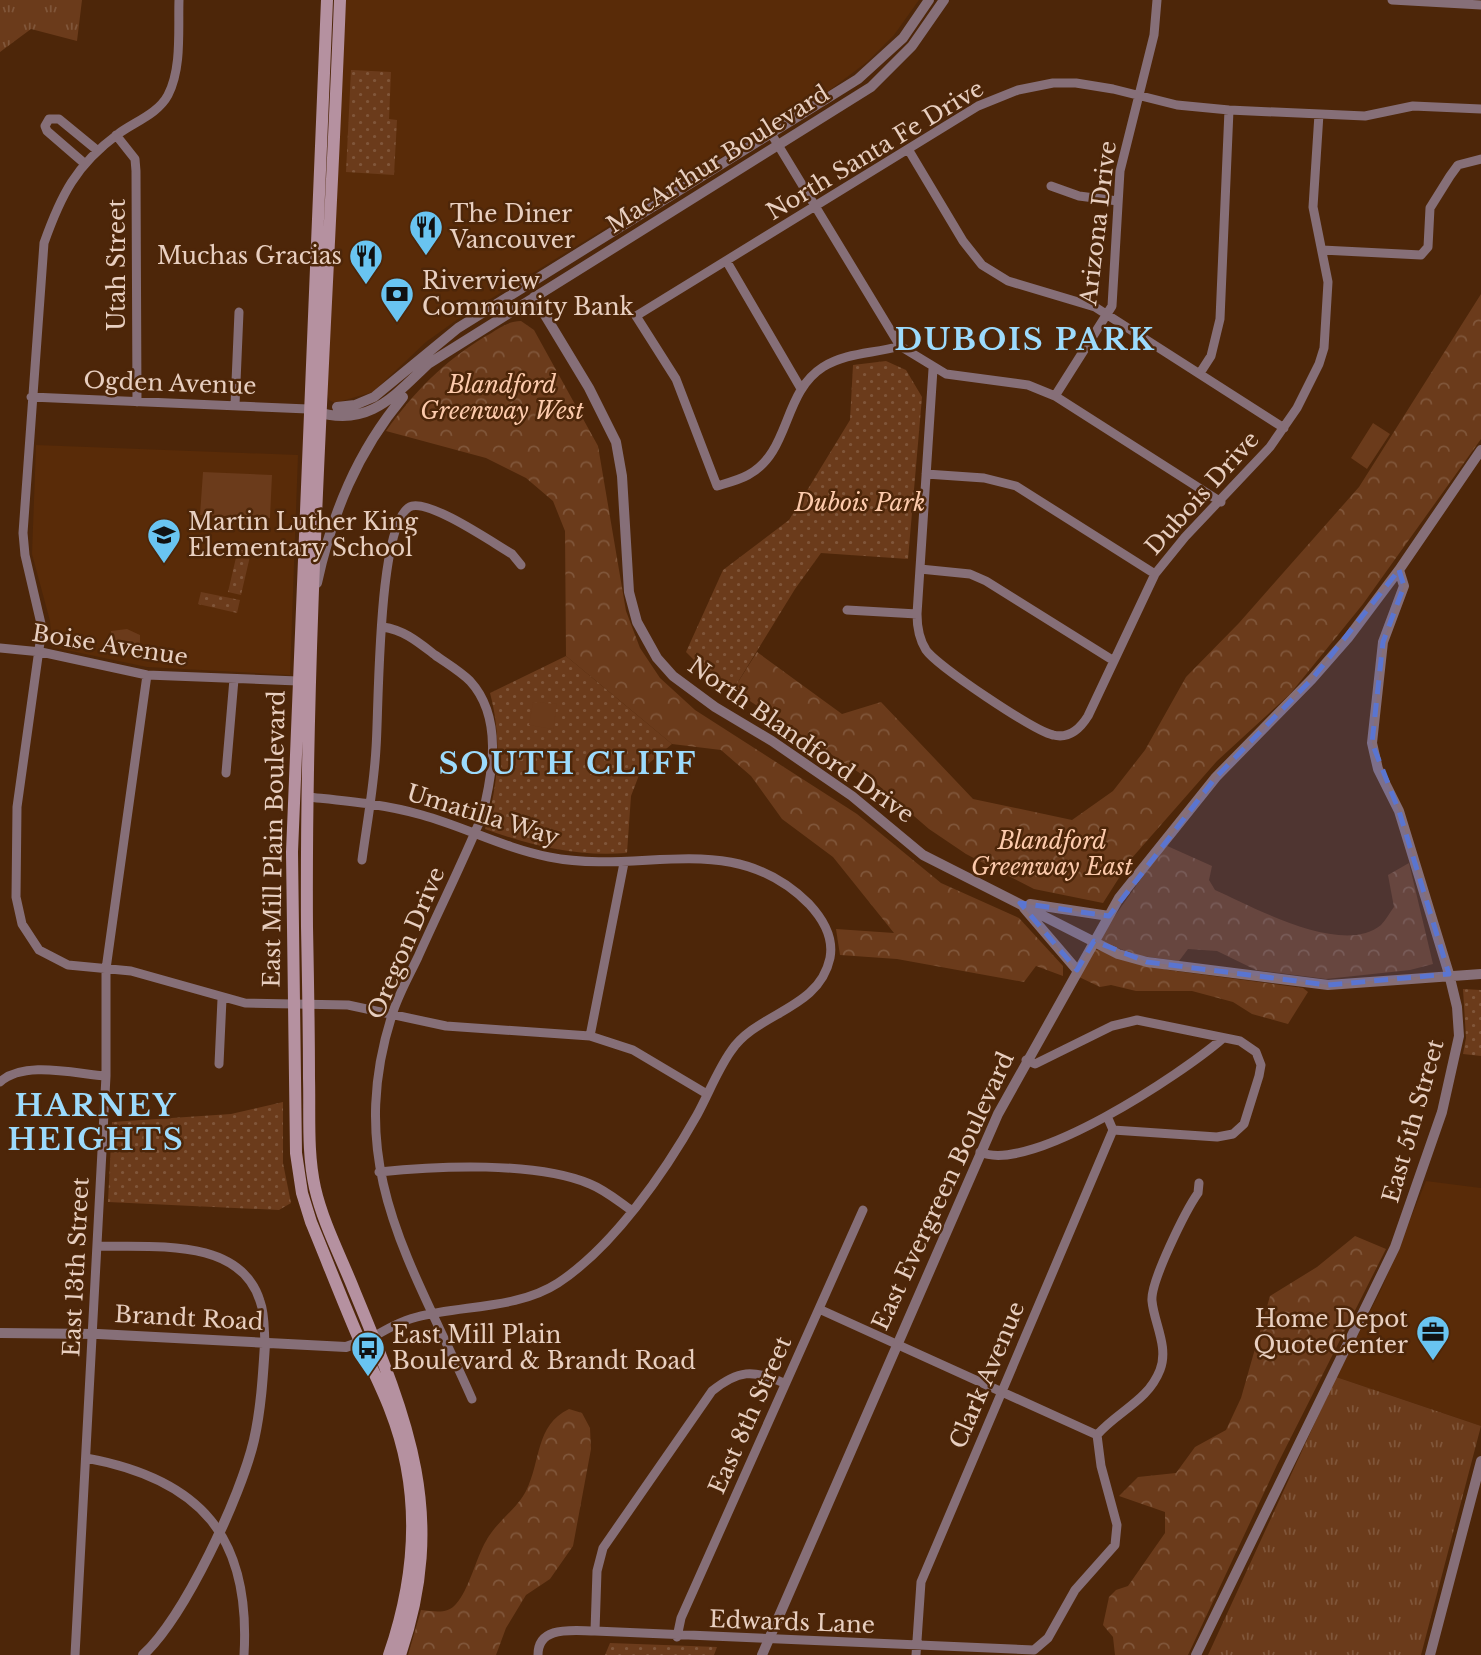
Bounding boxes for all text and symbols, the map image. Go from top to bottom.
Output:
street label: North Santa Fe Drive [761,74,989,226]
street label: MacArthur Boulevard [602,79,834,239]
street label: Arizona Drive [1074,139,1122,308]
street label: Utah Street [103,199,131,331]
place label: The Diner Vancouver [449,200,575,254]
restaurant icon: The Diner Vancouver [407,208,445,257]
restaurant icon: Muchas Gracias [347,237,385,286]
place label: Muchas Gracias [157,242,342,270]
place label: Riverview Community Bank [422,267,634,321]
bank icon: Riverview Community Bank [378,275,416,324]
district label: DUBOIS PARK [894,321,1156,358]
street label: Ogden Avenue [83,366,257,400]
park label: Blandford Greenway West [420,371,584,425]
street label: Dubois Drive [1139,425,1265,561]
park label: Dubois Park [794,489,925,517]
place label: Martin Luther King Elementary School [188,508,418,562]
school or university icon: Martin Luther King Elementary School [145,516,183,565]
street label: Boise Avenue [30,619,190,671]
street label: North Blandford Drive [683,651,919,829]
street label: East Mill Plain Boulevard [257,690,291,988]
district label: SOUTH CLIFF [438,745,698,782]
street label: Umatilla Way [403,778,563,852]
park label: Blandford Greenway East [971,827,1134,881]
street label: Oregon Drive [361,863,451,1023]
street label: East 5th Street [1376,1036,1450,1206]
street label: East Evergreen Boulevard [866,1047,1020,1335]
district label: HARNEY HEIGHTS [7,1087,185,1158]
street label: East 13th Street [57,1176,95,1358]
street label: Clark Avenue [943,1297,1031,1453]
street label: Brandt Road [114,1300,264,1336]
place label: Home Depot QuoteCenter [1254,1305,1408,1359]
office icon: Home Depot QuoteCenter [1414,1313,1452,1362]
place label: East Mill Plain Boulevard & Brandt Road [392,1321,696,1375]
bus stop icon: East Mill Plain Boulevard & Brandt Road [349,1329,387,1378]
street label: East 8th Street [703,1332,797,1498]
street label: Edwards Lane [709,1605,875,1639]

